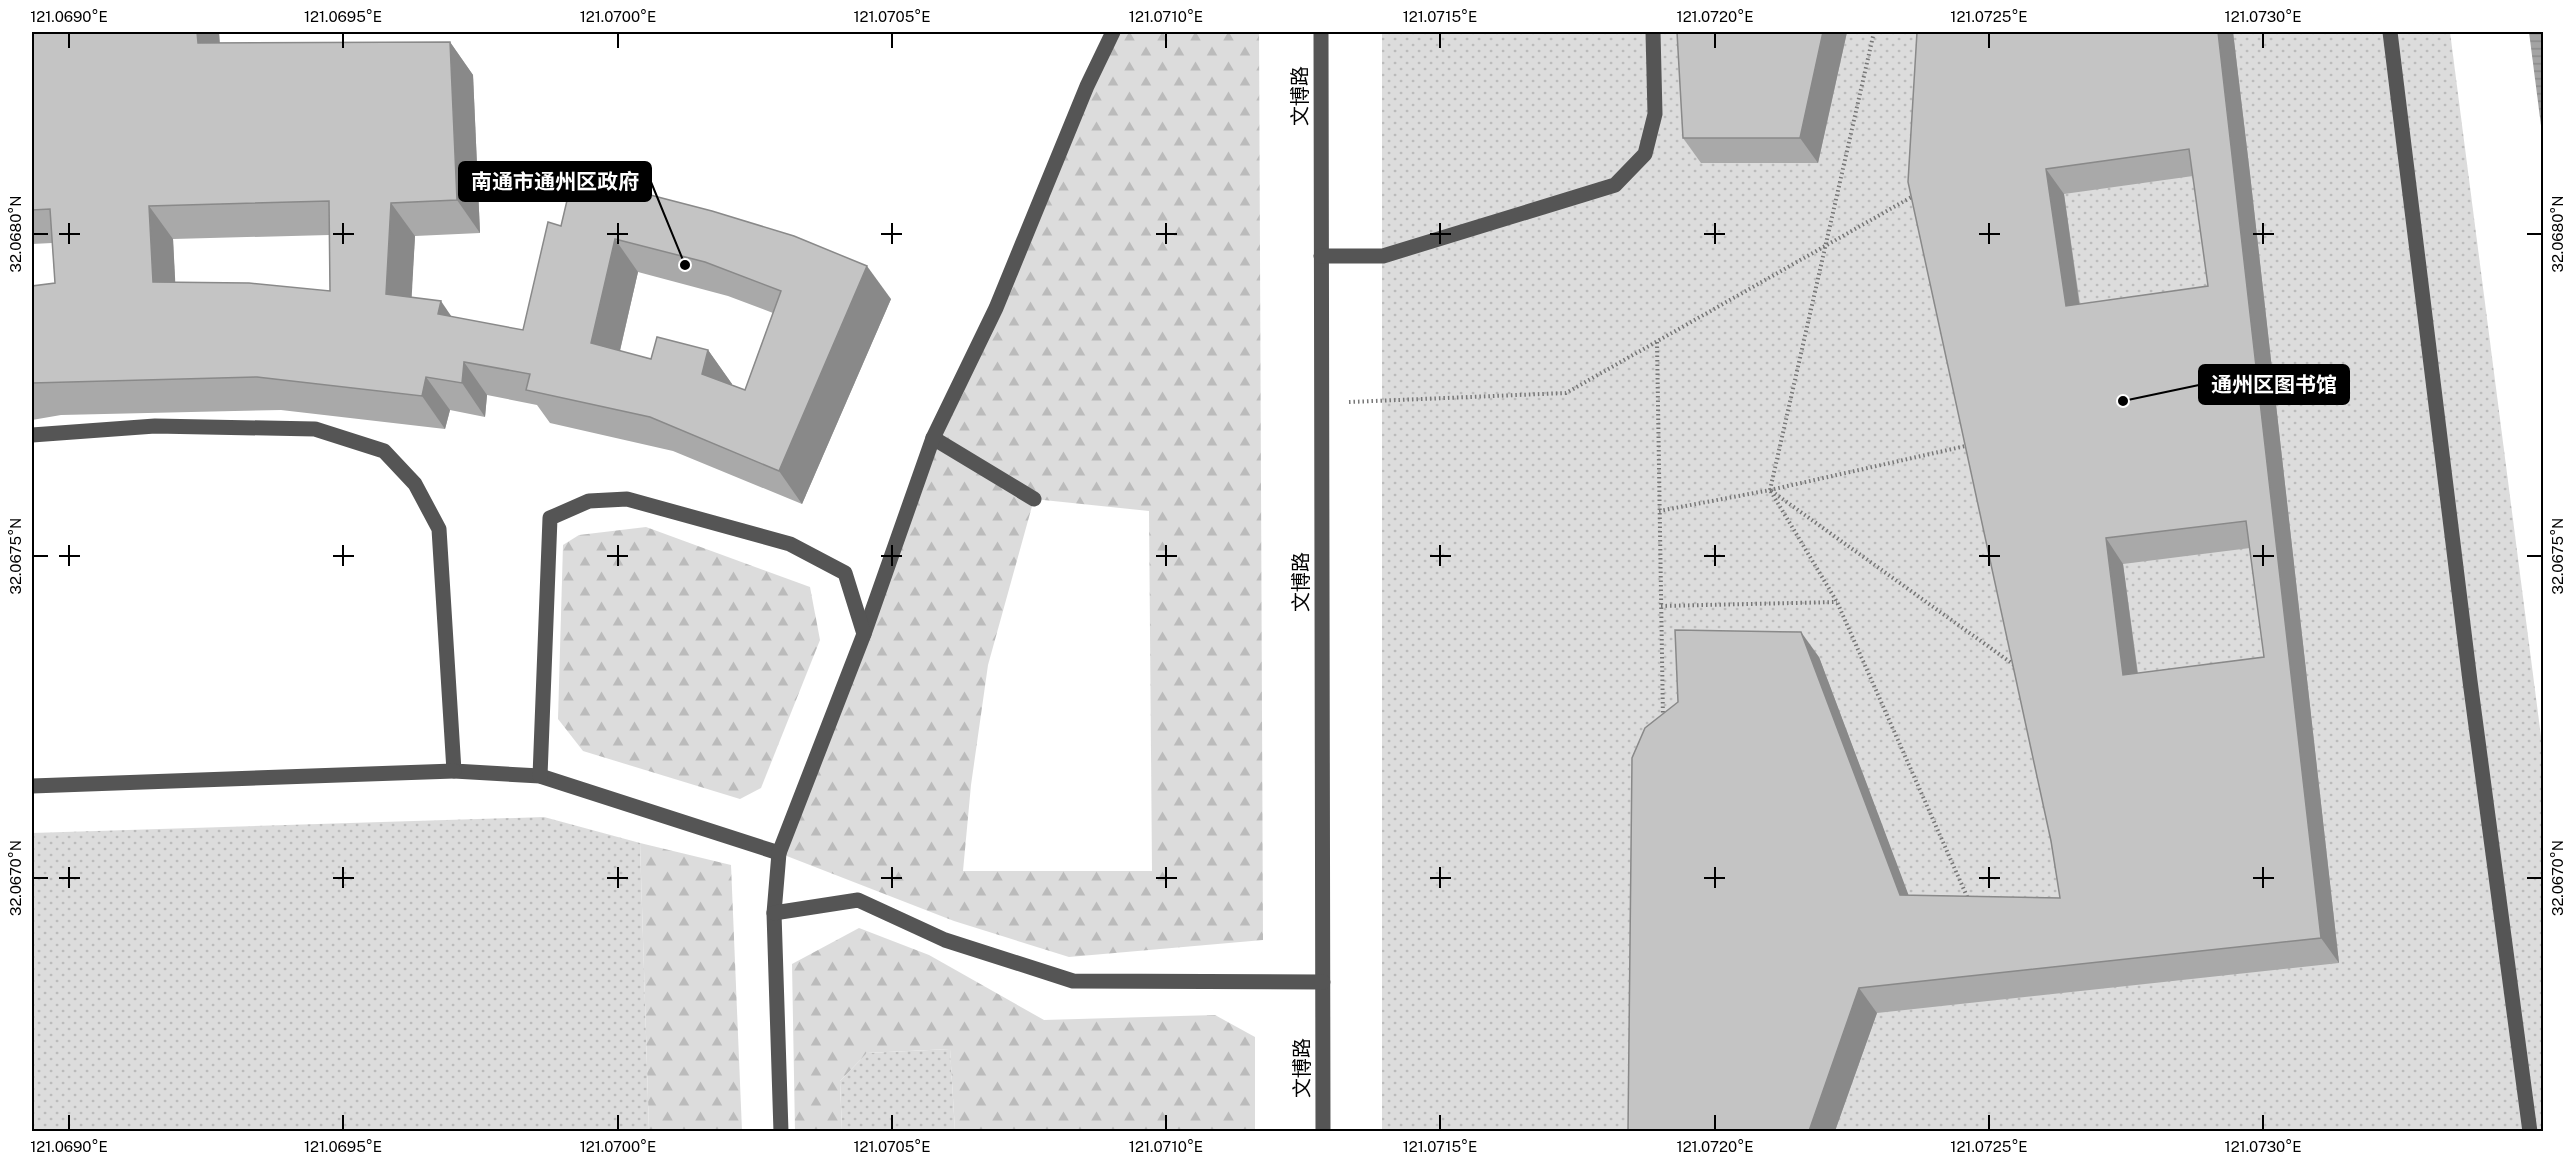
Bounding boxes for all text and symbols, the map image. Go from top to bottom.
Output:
text: 121.0690°E [30,8,108,25]
text: 121.0695°E [304,8,382,25]
text: 121.0700°E [580,8,656,25]
text: 121.0705°E [853,8,931,25]
text: 121.0710°E [1129,8,1203,25]
text: 121.0715°E [1403,8,1477,25]
text: 121.0720°E [1677,8,1753,25]
text: 121.0725°E [1950,8,2028,25]
text: 121.0730°E [2225,8,2301,25]
street label: 文博路 [1288,66,1312,126]
callout: 南通市通州区政府 [459,162,651,201]
text: 南通市通州区政府 [471,169,639,194]
text: 32.0680°N [7,195,24,273]
text: 32.0680°N [2549,195,2566,273]
callout: 通州区图书馆 [2199,365,2349,404]
text: 通州区图书馆 [2211,372,2337,397]
text: 32.0675°N [7,518,24,594]
text: 32.0675°N [2549,518,2566,594]
street label: 文博路 [1289,552,1313,612]
text: 32.0670°N [7,840,24,916]
text: 32.0670°N [2549,840,2566,916]
street label: 文博路 [1290,1038,1314,1098]
text: 121.0690°E [30,1138,108,1155]
text: 121.0695°E [304,1138,382,1155]
text: 121.0700°E [580,1138,656,1155]
text: 121.0705°E [853,1138,931,1155]
text: 121.0710°E [1129,1138,1203,1155]
text: 121.0715°E [1403,1138,1477,1155]
text: 121.0720°E [1677,1138,1753,1155]
text: 121.0725°E [1950,1138,2028,1155]
text: 121.0730°E [2225,1138,2301,1155]

